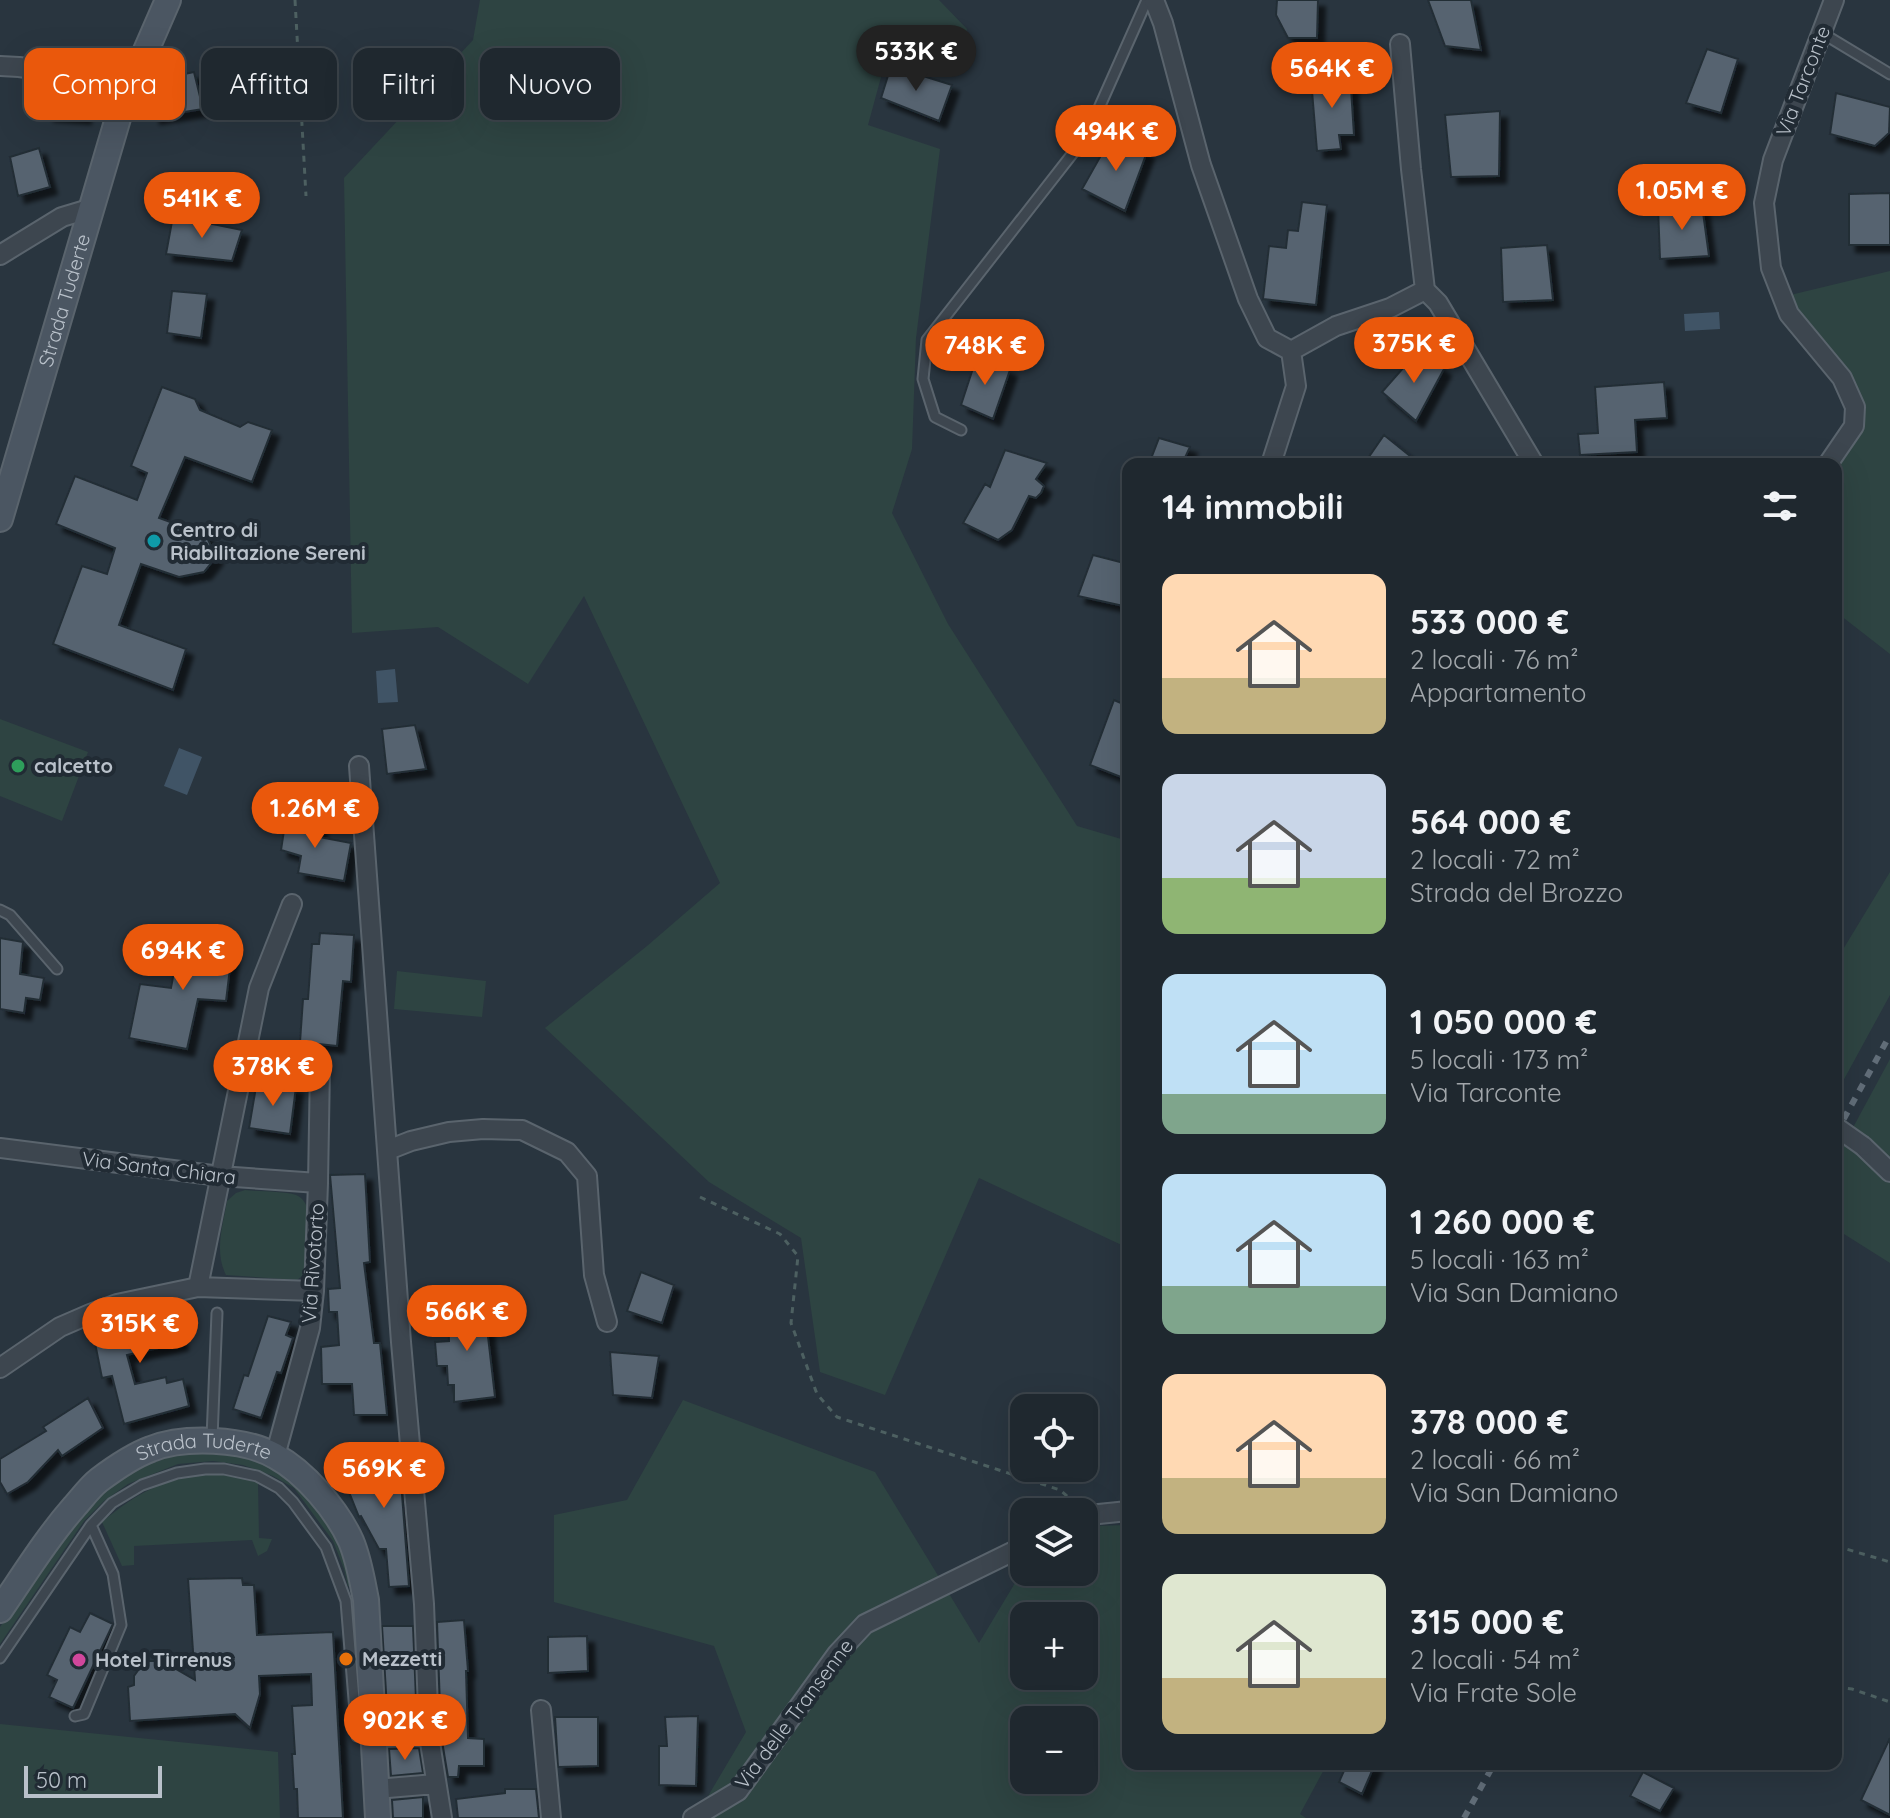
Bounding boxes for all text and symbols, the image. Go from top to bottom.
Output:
street label: Via Tarconte [1770,22,1835,140]
pin: 533K € [851,25,981,93]
text: 533K € [874,34,958,67]
pin: 564K € [1267,42,1397,110]
chip: Compra [24,48,185,120]
chip: Affitta [201,48,337,120]
chip: Filtri [353,48,464,120]
chip: Nuovo [480,48,620,120]
text: 564K € [1289,51,1375,84]
pin: 494K € [1051,105,1181,173]
text: 494K € [1073,114,1159,147]
pin: 1.05M € [1608,164,1756,232]
pin: 541K € [137,172,267,240]
text: 1.05M € [1636,173,1728,206]
text: 541K € [162,181,242,214]
street label: Strada Tuderte [32,231,95,370]
pin: 375K € [1349,317,1479,385]
pin: 748K € [920,319,1050,387]
text: 375K € [1372,326,1456,359]
text: 748K € [943,328,1027,361]
icon: filters [1758,484,1802,528]
text: 14 immobili [1162,485,1343,528]
place label: Centro di Riabilitazione Sereni [170,517,366,565]
marker: Centro di Riabilitazione Sereni [145,532,163,550]
text: 533 000 € [1410,600,1569,643]
icon: home [1226,606,1322,702]
text: 2 locali · 76 m² [1410,643,1579,676]
text: Appartamento [1410,676,1587,709]
place label: calcetto [34,753,113,778]
marker: calcetto [9,757,27,775]
pin: 1.26M € [241,782,389,850]
text: 1.26M € [270,791,360,824]
text: 564 000 € [1410,800,1571,843]
icon: home [1226,806,1322,902]
text: 2 locali · 72 m² [1410,843,1580,876]
text: Strada del Brozzo [1410,876,1623,909]
pin: 694K € [118,924,248,992]
text: 694K € [140,933,226,966]
text: 1 050 000 € [1410,1000,1597,1043]
icon: home [1226,1006,1322,1102]
pin: 378K € [208,1040,338,1108]
text: 5 locali · 173 m² [1410,1043,1588,1076]
text: 378K € [231,1049,315,1082]
text: Via Tarconte [1410,1076,1562,1109]
street label: Via Santa Chiara [81,1146,237,1189]
text: 1 260 000 € [1410,1200,1595,1243]
street label: Via Rivotorto [296,1202,329,1324]
icon: home [1226,1206,1322,1302]
text: 5 locali · 163 m² [1410,1243,1589,1276]
text: Via San Damiano [1410,1276,1618,1309]
pin: 566K € [402,1285,532,1353]
text: 566K € [425,1294,509,1327]
pin: 315K € [75,1297,205,1365]
text: 315K € [100,1306,180,1339]
map controls [1010,1394,1098,1794]
button: locate [1010,1394,1098,1482]
text: 378 000 € [1410,1400,1569,1443]
icon: home [1226,1406,1322,1502]
street label: Strada Tuderte [132,1428,276,1466]
pin: 569K € [319,1442,449,1510]
text: 2 locali · 66 m² [1410,1443,1580,1476]
text: 569K € [342,1451,426,1484]
text: Via San Damiano [1410,1476,1618,1509]
button: layers [1010,1498,1098,1586]
text: 315 000 € [1410,1600,1564,1643]
button: + [1010,1602,1098,1690]
icon: home [1226,1606,1322,1702]
street label: Via delle Transenne [729,1634,858,1794]
text: 2 locali · 54 m² [1410,1643,1580,1676]
place label: Mezzetti [362,1646,442,1671]
place label: Hotel Tirrenus [95,1647,232,1672]
marker: Mezzetti [337,1650,355,1668]
marker: Hotel Tirrenus [70,1651,88,1669]
text: Via Frate Sole [1410,1676,1577,1709]
pin: 902K € [340,1694,470,1762]
text: 902K € [362,1703,448,1736]
button: − [1010,1706,1098,1794]
scale bar [24,1762,162,1798]
text: 50 m [36,1766,87,1794]

